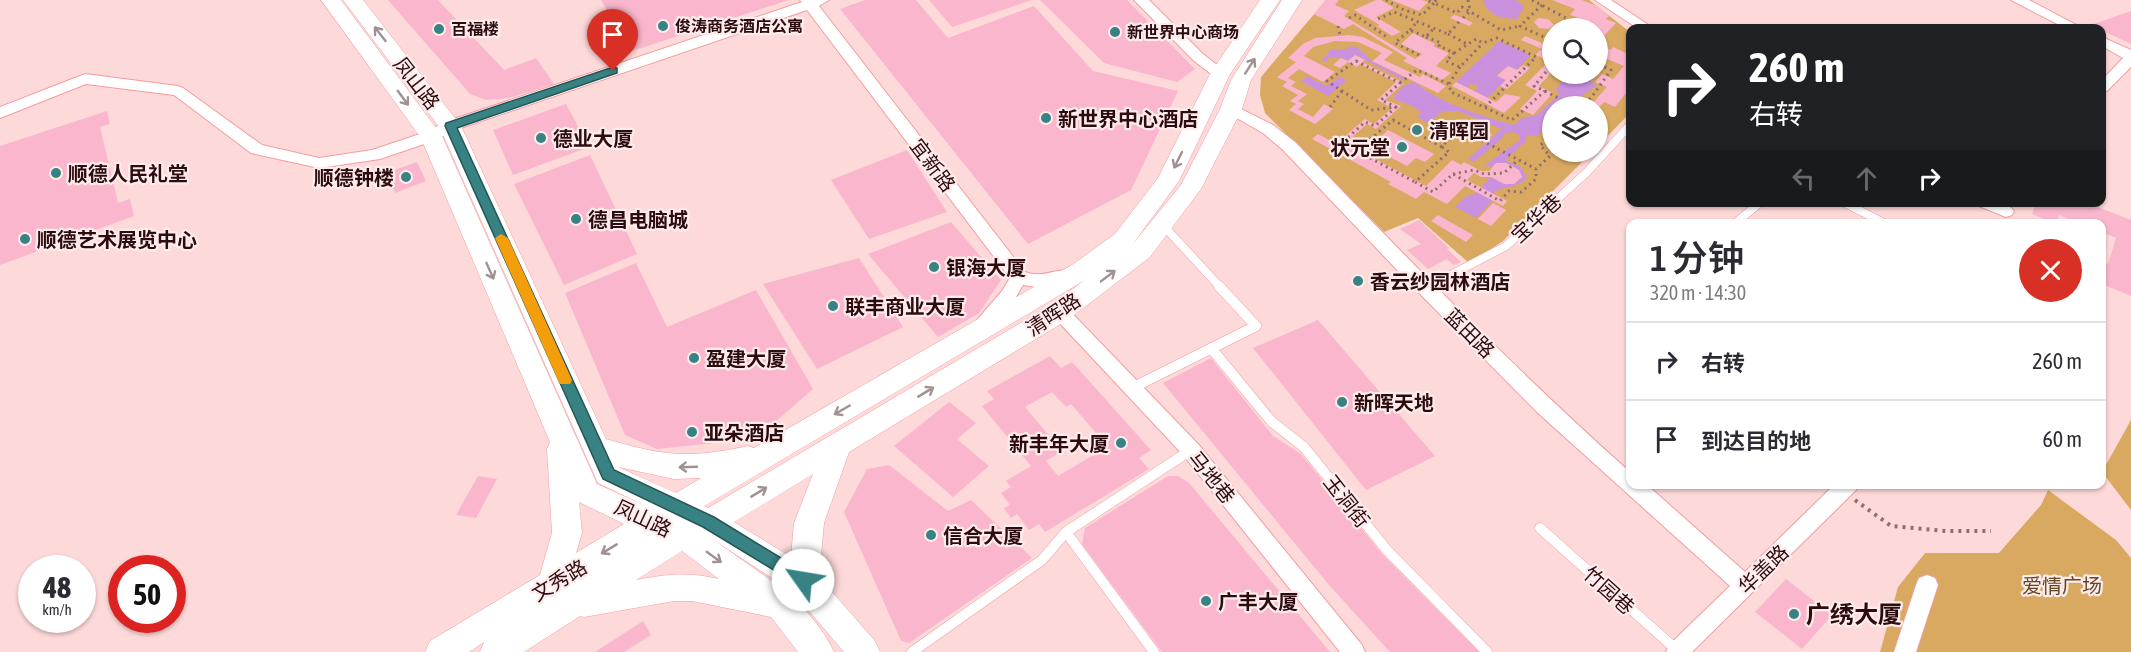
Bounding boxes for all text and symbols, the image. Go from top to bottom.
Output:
pin [587,9,638,71]
place label: 俊涛商务酒店公寓 [675,17,803,35]
icon: arrive [596,18,629,51]
map controls [1542,18,1608,162]
button: search [1542,18,1608,84]
marker: 俊涛商务酒店公寓 [656,19,670,33]
place label: 百福楼 [451,20,499,38]
marker: 百福楼 [432,22,446,36]
place label: 新世界中心商场 [1127,23,1239,41]
marker: 新世界中心商场 [1108,25,1122,39]
one-way arrow [373,26,386,42]
text: 260 m [1749,43,1844,91]
icon: right [1650,48,1728,126]
street label: 凤山路 [389,52,445,114]
one-way arrow [1245,58,1257,75]
one-way arrow [397,89,409,105]
button: layers [1542,96,1608,162]
text: 右转 [1749,99,1803,130]
place label: 新世界中心酒店 [1058,107,1198,130]
marker: 新世界中心酒店 [1039,111,1053,125]
place label: 清晖园 [1429,119,1489,142]
marker: 清晖园 [1410,123,1424,137]
place label: 德业大厦 [553,127,633,150]
marker: 德业大厦 [534,131,548,145]
street label: 宜新路 [906,134,960,196]
place label: 状元堂 [1330,136,1390,159]
marker: 状元堂 [1395,140,1409,154]
one-way arrow [1172,150,1183,168]
place label: 顺德人民礼堂 [68,162,188,185]
icon: left [1787,162,1820,195]
icon: ahead [1850,162,1883,195]
icon: right [1913,162,1946,195]
marker: 顺德人民礼堂 [49,166,63,180]
place label: 顺德钟楼 [314,166,394,189]
marker: 顺德钟楼 [399,170,413,184]
street label: 宝华巷 [1506,189,1566,247]
place label: 德昌电脑城 [588,208,688,231]
marker: 德昌电脑城 [569,212,583,226]
place label: 顺德艺术展览中心 [37,228,197,251]
marker: 顺德艺术展览中心 [18,232,32,246]
text: 1 分钟 [1650,237,1744,279]
button: close [2019,239,2082,302]
place label: 银海大厦 [946,256,1026,279]
marker: 银海大厦 [927,260,941,274]
one-way arrow [485,262,496,280]
one-way arrow [1100,270,1116,283]
place label: 香云纱园林酒店 [1370,270,1510,293]
marker: 香云纱园林酒店 [1351,274,1365,288]
text: 320 m · 14:30 [1650,281,1746,304]
street label: 清晖路 [1022,288,1084,340]
place label: 联丰商业大厦 [845,295,965,318]
marker: 联丰商业大厦 [826,299,840,313]
street label: 蓝田路 [1441,304,1499,362]
icon: right [1650,345,1683,378]
place label: 盈建大厦 [706,347,786,370]
text: 260 m [2032,348,2082,374]
text: 右转 [1701,350,1745,376]
marker: 盈建大厦 [687,351,701,365]
one-way arrow [917,386,934,398]
place label: 新晖天地 [1354,391,1434,414]
marker: 新晖天地 [1335,395,1349,409]
one-way arrow [834,404,851,416]
place label: 亚朵酒店 [704,421,784,444]
icon: arrive [1650,423,1683,456]
marker: 亚朵酒店 [685,425,699,439]
text: 60 m [2042,426,2082,452]
text: 到达目的地 [1701,428,1811,454]
place label: 新丰年大厦 [1009,432,1109,455]
marker: 新丰年大厦 [1114,436,1128,450]
street label: 马地巷 [1184,446,1240,508]
one-way arrow [678,461,698,472]
street label: 玉洞街 [1319,470,1375,532]
one-way arrow [750,486,767,498]
street label: 凤山路 [611,495,675,541]
place label: 信合大厦 [943,524,1023,547]
marker: 信合大厦 [924,528,938,542]
street label: 华盖路 [1733,540,1793,598]
one-way arrow [601,543,618,555]
position arrow [771,548,835,612]
one-way arrow [705,551,721,563]
speed limit sign: 50 [108,555,186,633]
street label: 文秀路 [527,555,591,605]
street label: 竹园巷 [1579,561,1639,619]
text: 48 [43,570,71,604]
park label: 爱情广场 [2022,574,2102,597]
place label: 广丰大厦 [1218,590,1298,613]
marker: 广丰大厦 [1199,594,1213,608]
text: km/h [42,601,72,618]
place label: 广绣大厦 [1806,601,1902,628]
marker: 广绣大厦 [1787,607,1801,621]

